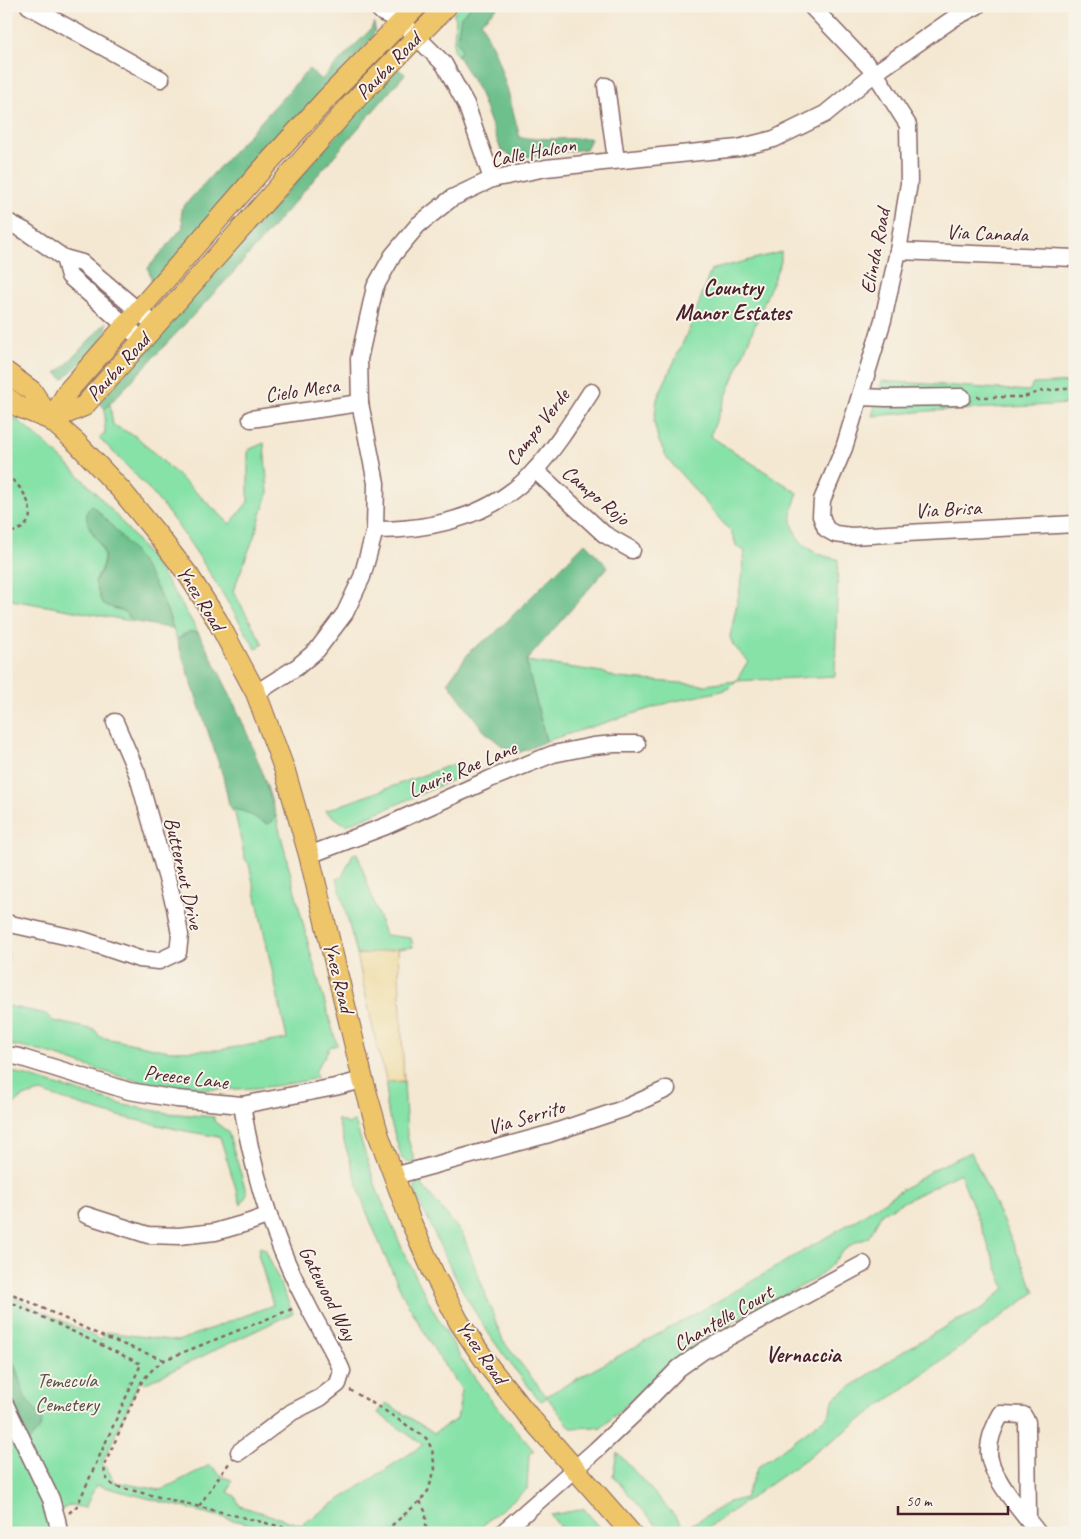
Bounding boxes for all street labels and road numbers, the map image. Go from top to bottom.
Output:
street label: Pauba Road [350,24,429,105]
street label: Calle Halcon [488,131,578,173]
street label: Elinda Road [854,203,897,296]
street label: Via Canada [946,219,1030,247]
street label: Pauba Road [80,325,158,407]
street label: Cielo Mesa [263,372,342,408]
street label: Campo Verde [499,382,576,471]
street label: Campo Rojo [557,459,637,532]
street label: Via Brisa [914,494,984,524]
street label: Ynez Road [171,561,233,638]
street label: Laurie Rae Lane [404,734,521,803]
street label: Butternut Drive [159,815,210,933]
street label: Ynez Road [318,939,361,1018]
street label: Preece Lane [142,1059,231,1095]
street label: Via Serrito [485,1093,570,1140]
street label: Gatewood Way [293,1241,364,1346]
street label: Chantelle Court [669,1278,779,1357]
street label: Ynez Road [451,1315,515,1391]

